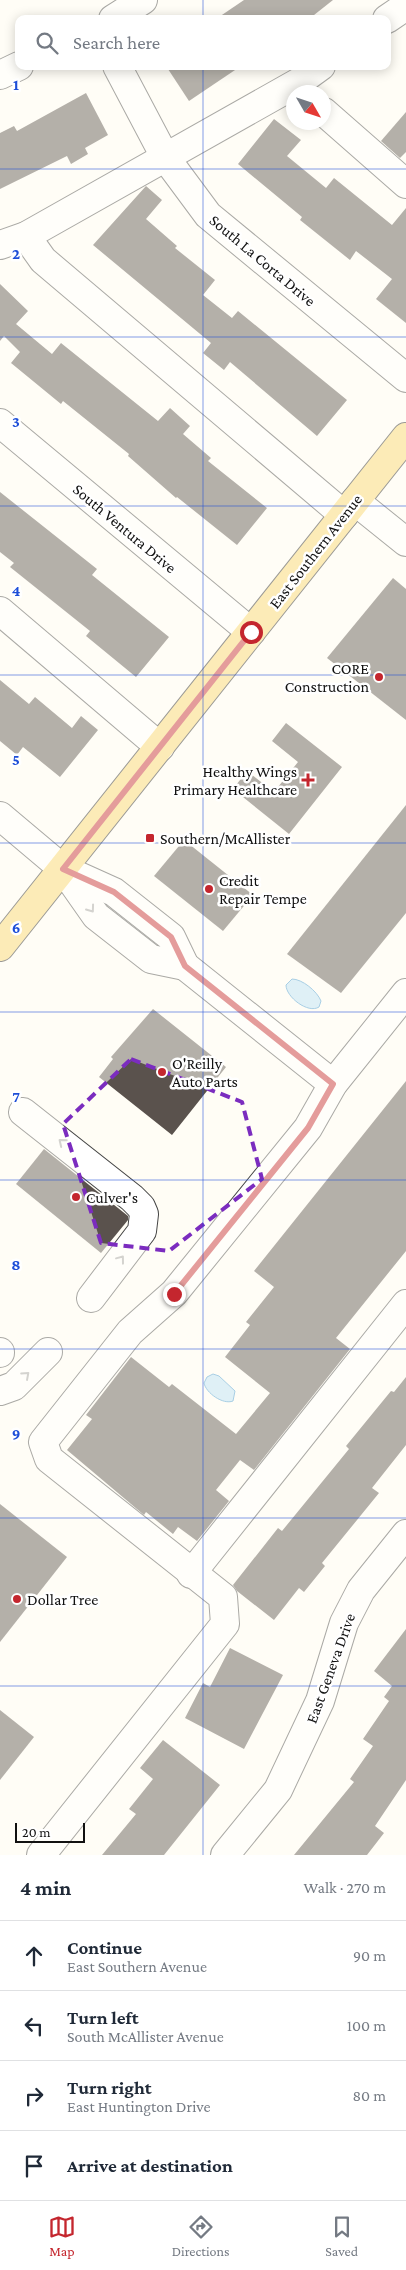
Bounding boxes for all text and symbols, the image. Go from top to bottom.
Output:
search box [15,15,391,70]
icon: search [33,29,61,57]
text: Search here [73,32,160,53]
text: 1 [13,76,19,93]
north arrow [286,85,331,130]
street label: South La Corta Drive [206,211,319,310]
text: 2 [12,245,20,262]
text: 3 [12,413,20,430]
street label: South Ventura Drive [70,480,180,576]
street label: East Southern Avenue [266,491,365,612]
text: 4 [12,582,21,599]
route start [240,621,263,644]
place label: CORE Construction [285,660,369,695]
marker: CORE Construction [373,671,385,683]
text: 5 [12,751,20,768]
place label: Healthy Wings Primary Healthcare [173,763,297,799]
marker: Healthy Wings Primary Healthcare [301,773,315,787]
place label: Southern/McAllister [160,830,291,847]
marker: Southern/McAllister [144,832,156,844]
place label: Credit Repair Tempe [219,872,307,908]
marker: Credit Repair Tempe [203,883,215,895]
one-way arrow [85,903,94,912]
text: 6 [12,919,20,936]
place label: O'Reilly Auto Parts [172,1055,238,1090]
marker: O'Reilly Auto Parts [156,1066,168,1078]
text: 7 [12,1088,20,1105]
one-way arrow [58,1139,67,1148]
place label: Culver's [86,1189,138,1206]
marker: Culver's [70,1191,82,1203]
one-way arrow [115,1255,124,1265]
text: 8 [11,1256,21,1273]
route end [163,1283,186,1306]
one-way arrow [21,1371,30,1380]
text: 9 [12,1425,20,1442]
place label: Dollar Tree [27,1591,98,1608]
marker: Dollar Tree [11,1593,23,1605]
street label: East Geneva Drive [303,1611,358,1726]
scale bar [15,1820,85,1843]
text: 20 m [22,1824,50,1840]
text: 4 min [20,1876,71,1900]
text: Walk · 270 m [304,1879,386,1896]
text: Continue [67,1937,142,1958]
icon: ahead [20,1942,48,1970]
text: 90 m [353,1947,386,1964]
text: East Southern Avenue [67,1958,207,1975]
text: Turn left [67,2007,139,2028]
icon: left [20,2012,48,2040]
text: 100 m [347,2017,386,2034]
text: South McAllister Avenue [67,2028,224,2045]
text: Turn right [67,2077,152,2098]
icon: right [20,2082,48,2110]
text: 80 m [352,2087,386,2104]
text: East Huntington Drive [67,2098,211,2115]
icon: arrive [20,2152,48,2180]
text: Arrive at destination [67,2155,233,2176]
tab: Map [48,2213,76,2259]
tab: Directions [172,2213,230,2259]
tab: Saved [325,2213,358,2259]

